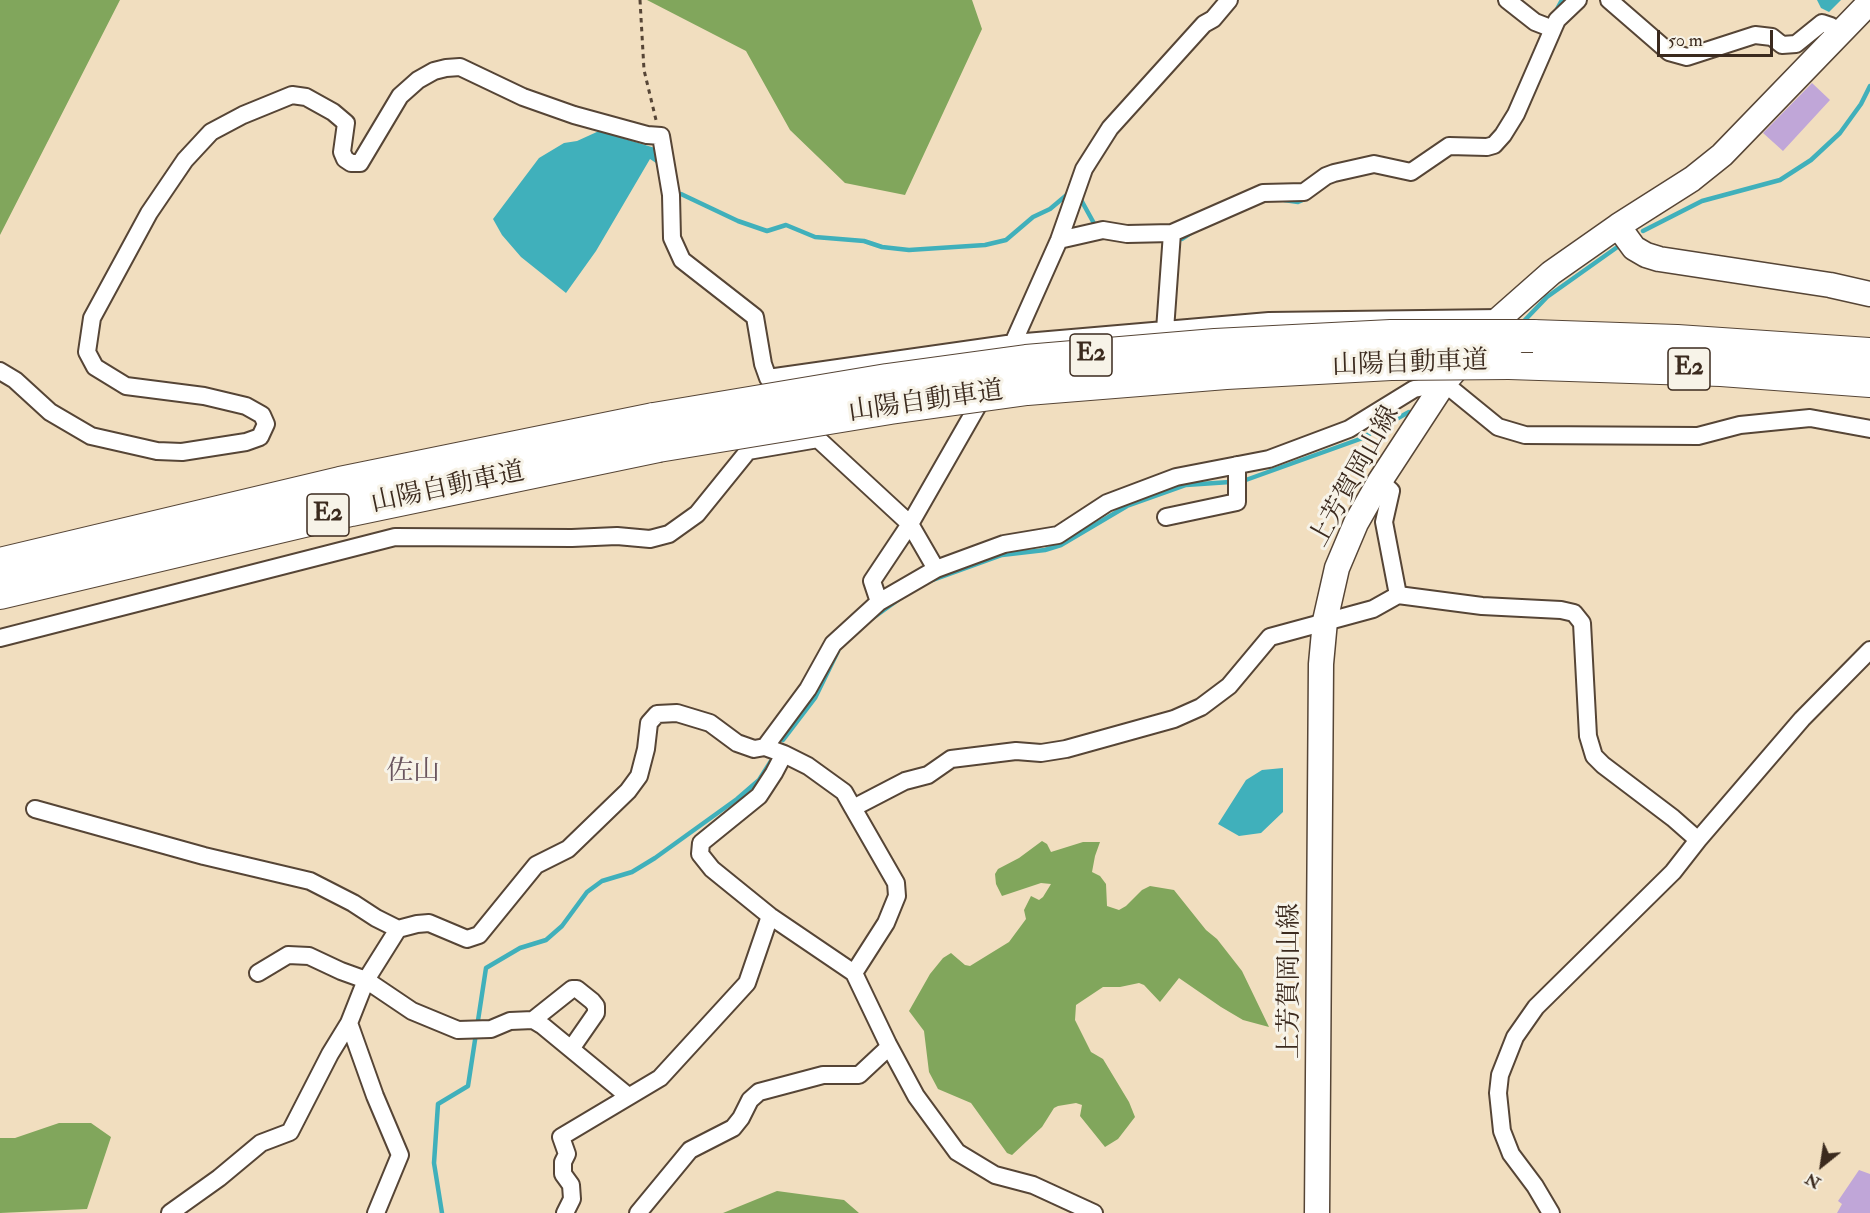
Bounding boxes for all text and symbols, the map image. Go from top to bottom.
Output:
scale bar [1660,18,1776,56]
text: 50 m [1668,29,1703,52]
road number: E2 [1070,334,1112,376]
street label: 山陽自動車道 [1332,347,1488,383]
road number: E2 [1668,348,1710,390]
street label: 山陽自動車道 [847,377,1005,429]
street label: 上芳賀岡山線 [1305,401,1407,553]
street label: 山陽自動車道 [368,458,528,520]
road number: E2 [307,494,349,536]
district label: 佐山 [386,757,440,789]
street label: 上芳賀岡山線 [1275,903,1307,1059]
north arrow [1792,1135,1852,1195]
text: N [1802,1168,1824,1193]

